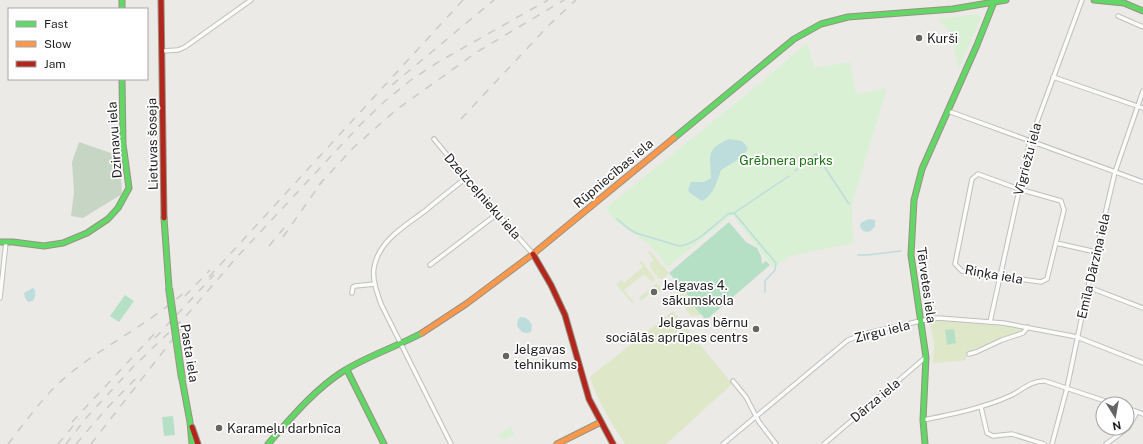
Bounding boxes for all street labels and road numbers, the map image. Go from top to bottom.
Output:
street label: Lietuvas šoseja [144,98,161,190]
street label: Dzirnavu iela [104,101,125,179]
street label: Vīgriežu iela [1011,121,1044,197]
street label: Rūpniecības iela [571,136,656,211]
street label: Dzelzceļnieku iela [441,150,524,242]
street label: Emīla Dārziņa iela [1074,212,1113,320]
street label: Tērvetes iela [914,246,939,324]
street label: Riņķa iela [964,262,1024,287]
street label: Zirgu iela [853,317,911,346]
street label: Pasta iela [178,323,202,383]
street label: Dārza iela [848,375,903,425]

